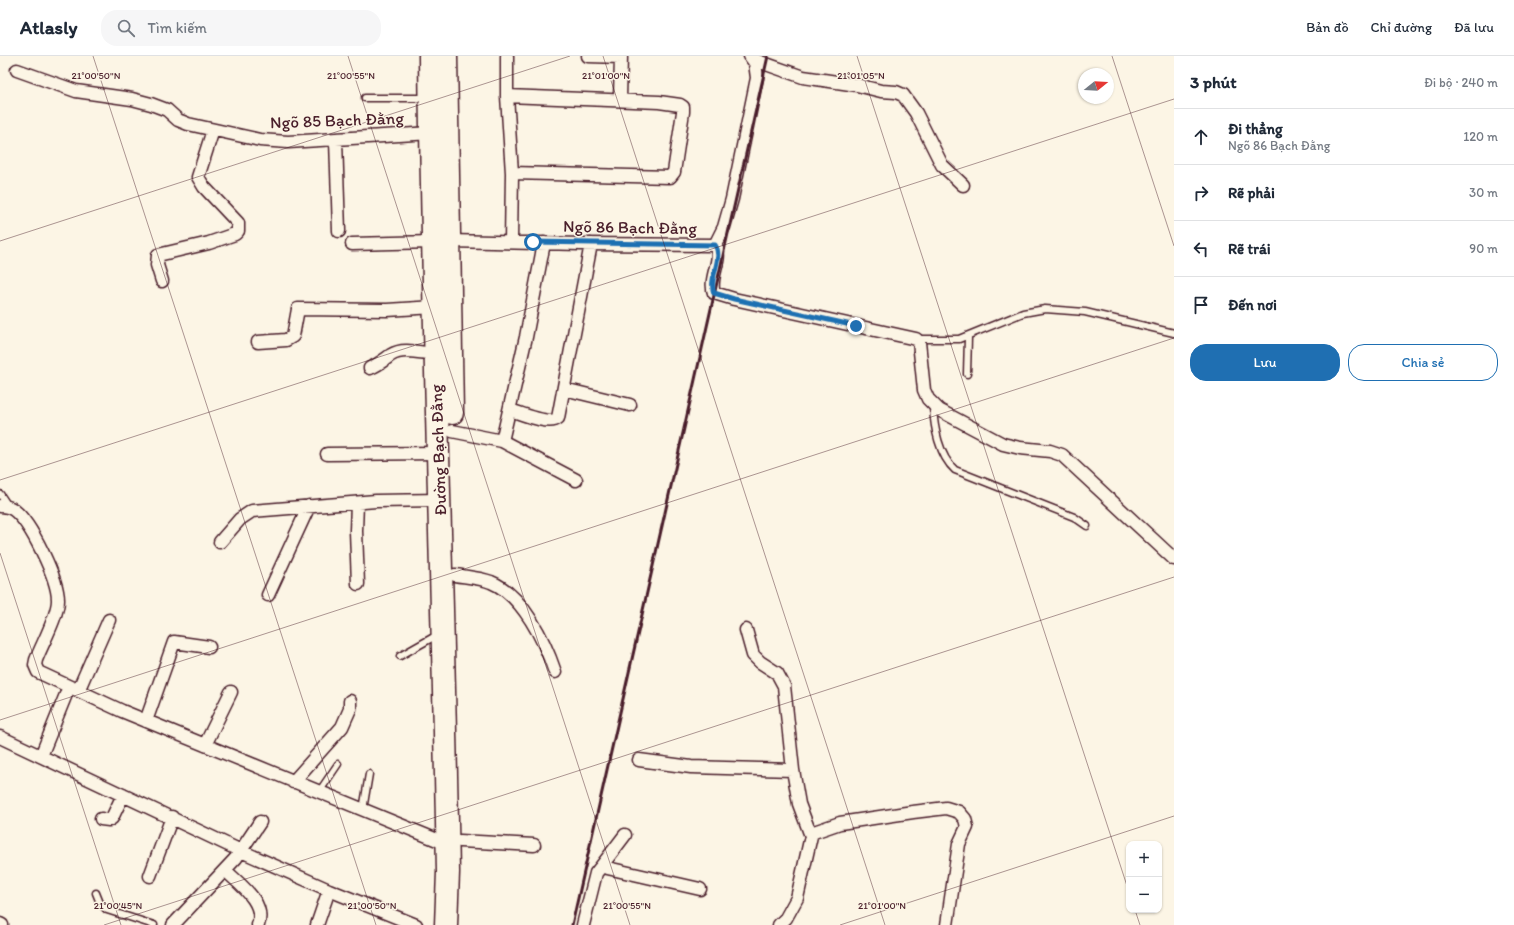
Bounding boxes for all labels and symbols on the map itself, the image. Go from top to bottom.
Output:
north arrow [1078,68,1114,104]
text: 21°00'50"N [72,69,121,82]
text: 21°00'55"N [327,69,375,82]
text: 21°01'00"N [582,69,630,82]
text: 21°01'05"N [837,69,885,82]
street label: Ngõ 85 Bạch Đằng [270,108,405,132]
street label: Ngõ 86 Bạch Đằng [563,216,697,238]
route start [524,233,542,251]
route end [847,317,865,335]
street label: Đường Bạch Đằng [426,384,450,516]
text: 21°00'45"N [94,899,143,912]
text: 21°00'50"N [348,899,397,912]
text: 21°00'55"N [603,899,651,912]
text: 21°01'00"N [858,899,906,912]

